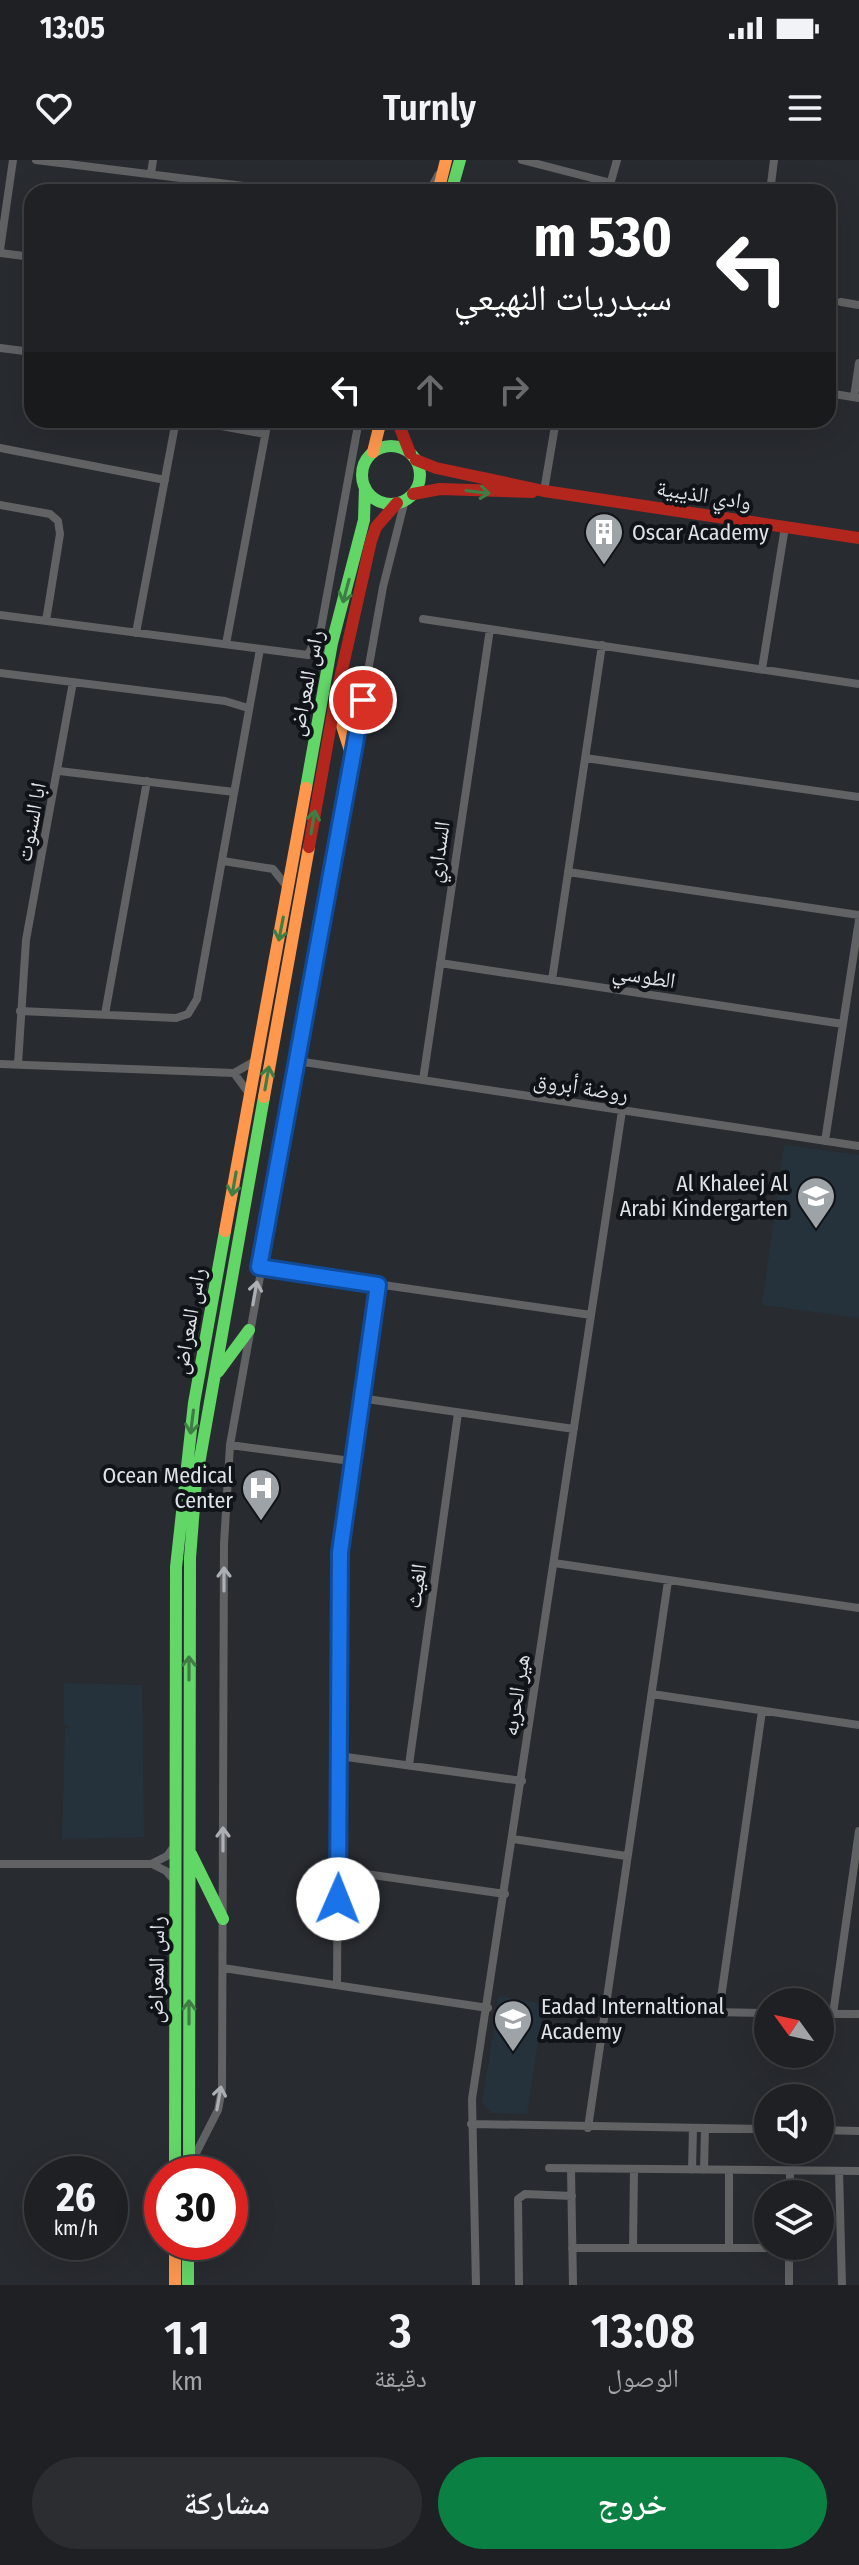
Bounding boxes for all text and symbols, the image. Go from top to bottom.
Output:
text: 13:05 [40,10,105,46]
icon: heart [32,86,76,130]
text: Turnly [383,86,476,130]
icon: menu [783,86,827,130]
text: 530 m [534,204,672,271]
icon: left [700,216,804,320]
text: سيدريات النهيعي [454,276,672,320]
icon: left [324,368,368,412]
icon: ahead [408,368,452,412]
icon: right [492,368,536,412]
street label: وادي الذيبية [654,474,753,519]
one-way arrow [464,485,490,500]
building icon: Oscar Academy [583,511,625,566]
place label: Oscar Academy [632,519,769,546]
one-way arrow [337,578,352,603]
street label: راس المعراض [282,628,330,738]
pin [329,666,397,734]
icon: arrive [341,678,385,722]
street label: ابا السنوت [10,780,52,864]
one-way arrow [306,810,321,835]
street label: السداري [420,819,459,885]
one-way arrow [273,915,288,941]
street label: الطوسي [610,958,678,998]
one-way arrow [260,1065,275,1091]
street label: روضة أبروق [532,1066,630,1108]
place label: Al Khaleej Al Arabi Kindergarten [620,1170,788,1222]
one-way arrow [225,1171,240,1197]
school or university icon: Al Khaleej Al Arabi Kindergarten [795,1175,837,1230]
street label: راس المعراض [166,1266,212,1376]
one-way arrow [248,1281,263,1306]
one-way arrow [184,1408,199,1435]
place label: Ocean Medical Center [103,1462,233,1514]
hospital icon: Ocean Medical Center [240,1467,282,1522]
street label: الغيث [400,1562,432,1610]
one-way arrow [216,1566,232,1593]
street label: هير الحربه [496,1652,536,1738]
one-way arrow [181,1655,197,1682]
one-way arrow [215,1826,231,1853]
position arrow [296,1857,380,1941]
street label: راس المعراض [142,1916,170,2024]
north arrow [754,1988,834,2068]
map controls [754,1988,834,2260]
place label: Eadad Internaltional Academy [541,1993,725,2045]
school or university icon: Eadad Internaltional Academy [492,1998,534,2053]
one-way arrow [181,1999,197,2026]
button: sound [754,2084,834,2164]
one-way arrow [213,2086,228,2112]
speed limit sign: 30 [144,2156,248,2260]
text: 26 [56,2174,96,2222]
button: layers [754,2180,834,2260]
text: km/h [54,2216,98,2240]
text: 3 [389,2302,412,2360]
text: 13:08 [591,2302,695,2360]
text: 1.1 [164,2309,210,2367]
text: دقيقة [374,2363,427,2394]
text: الوصول [607,2363,679,2394]
text: km [171,2366,203,2397]
button: مشاركة [32,2457,422,2549]
button: خروج [438,2457,827,2549]

